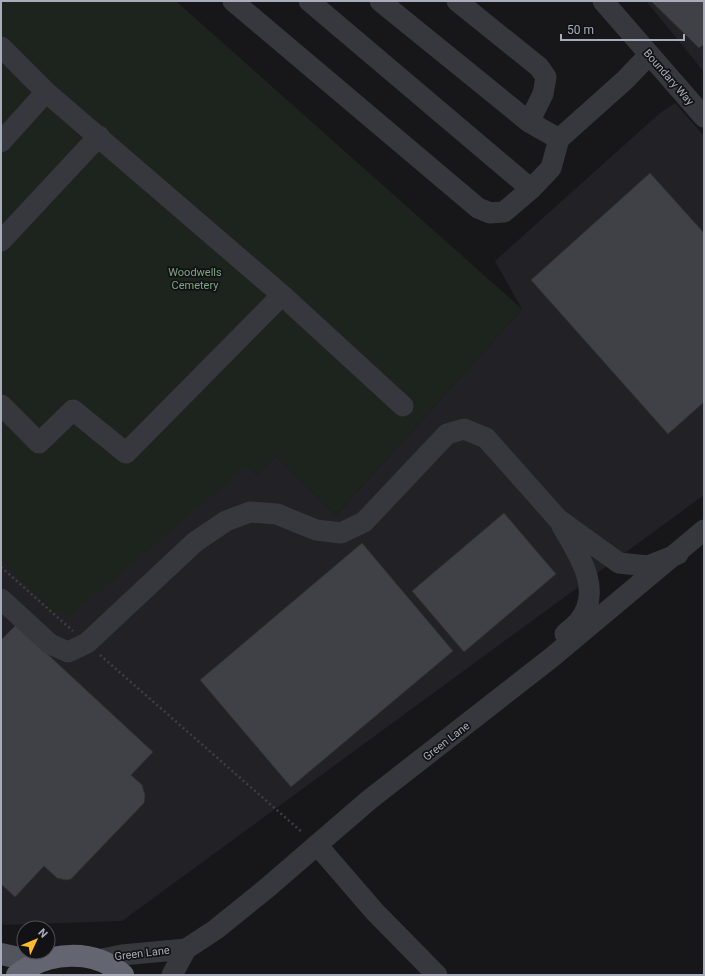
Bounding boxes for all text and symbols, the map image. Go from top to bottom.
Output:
scale bar [561,16,684,42]
text: 50 m [567,23,594,37]
street label: Boundary Way [641,47,697,109]
park label: Woodwells Cemetery [168,266,222,292]
street label: Green Lane [420,719,472,764]
north arrow [16,920,56,960]
text: N [35,926,50,941]
street label: Green Lane [114,944,171,963]

